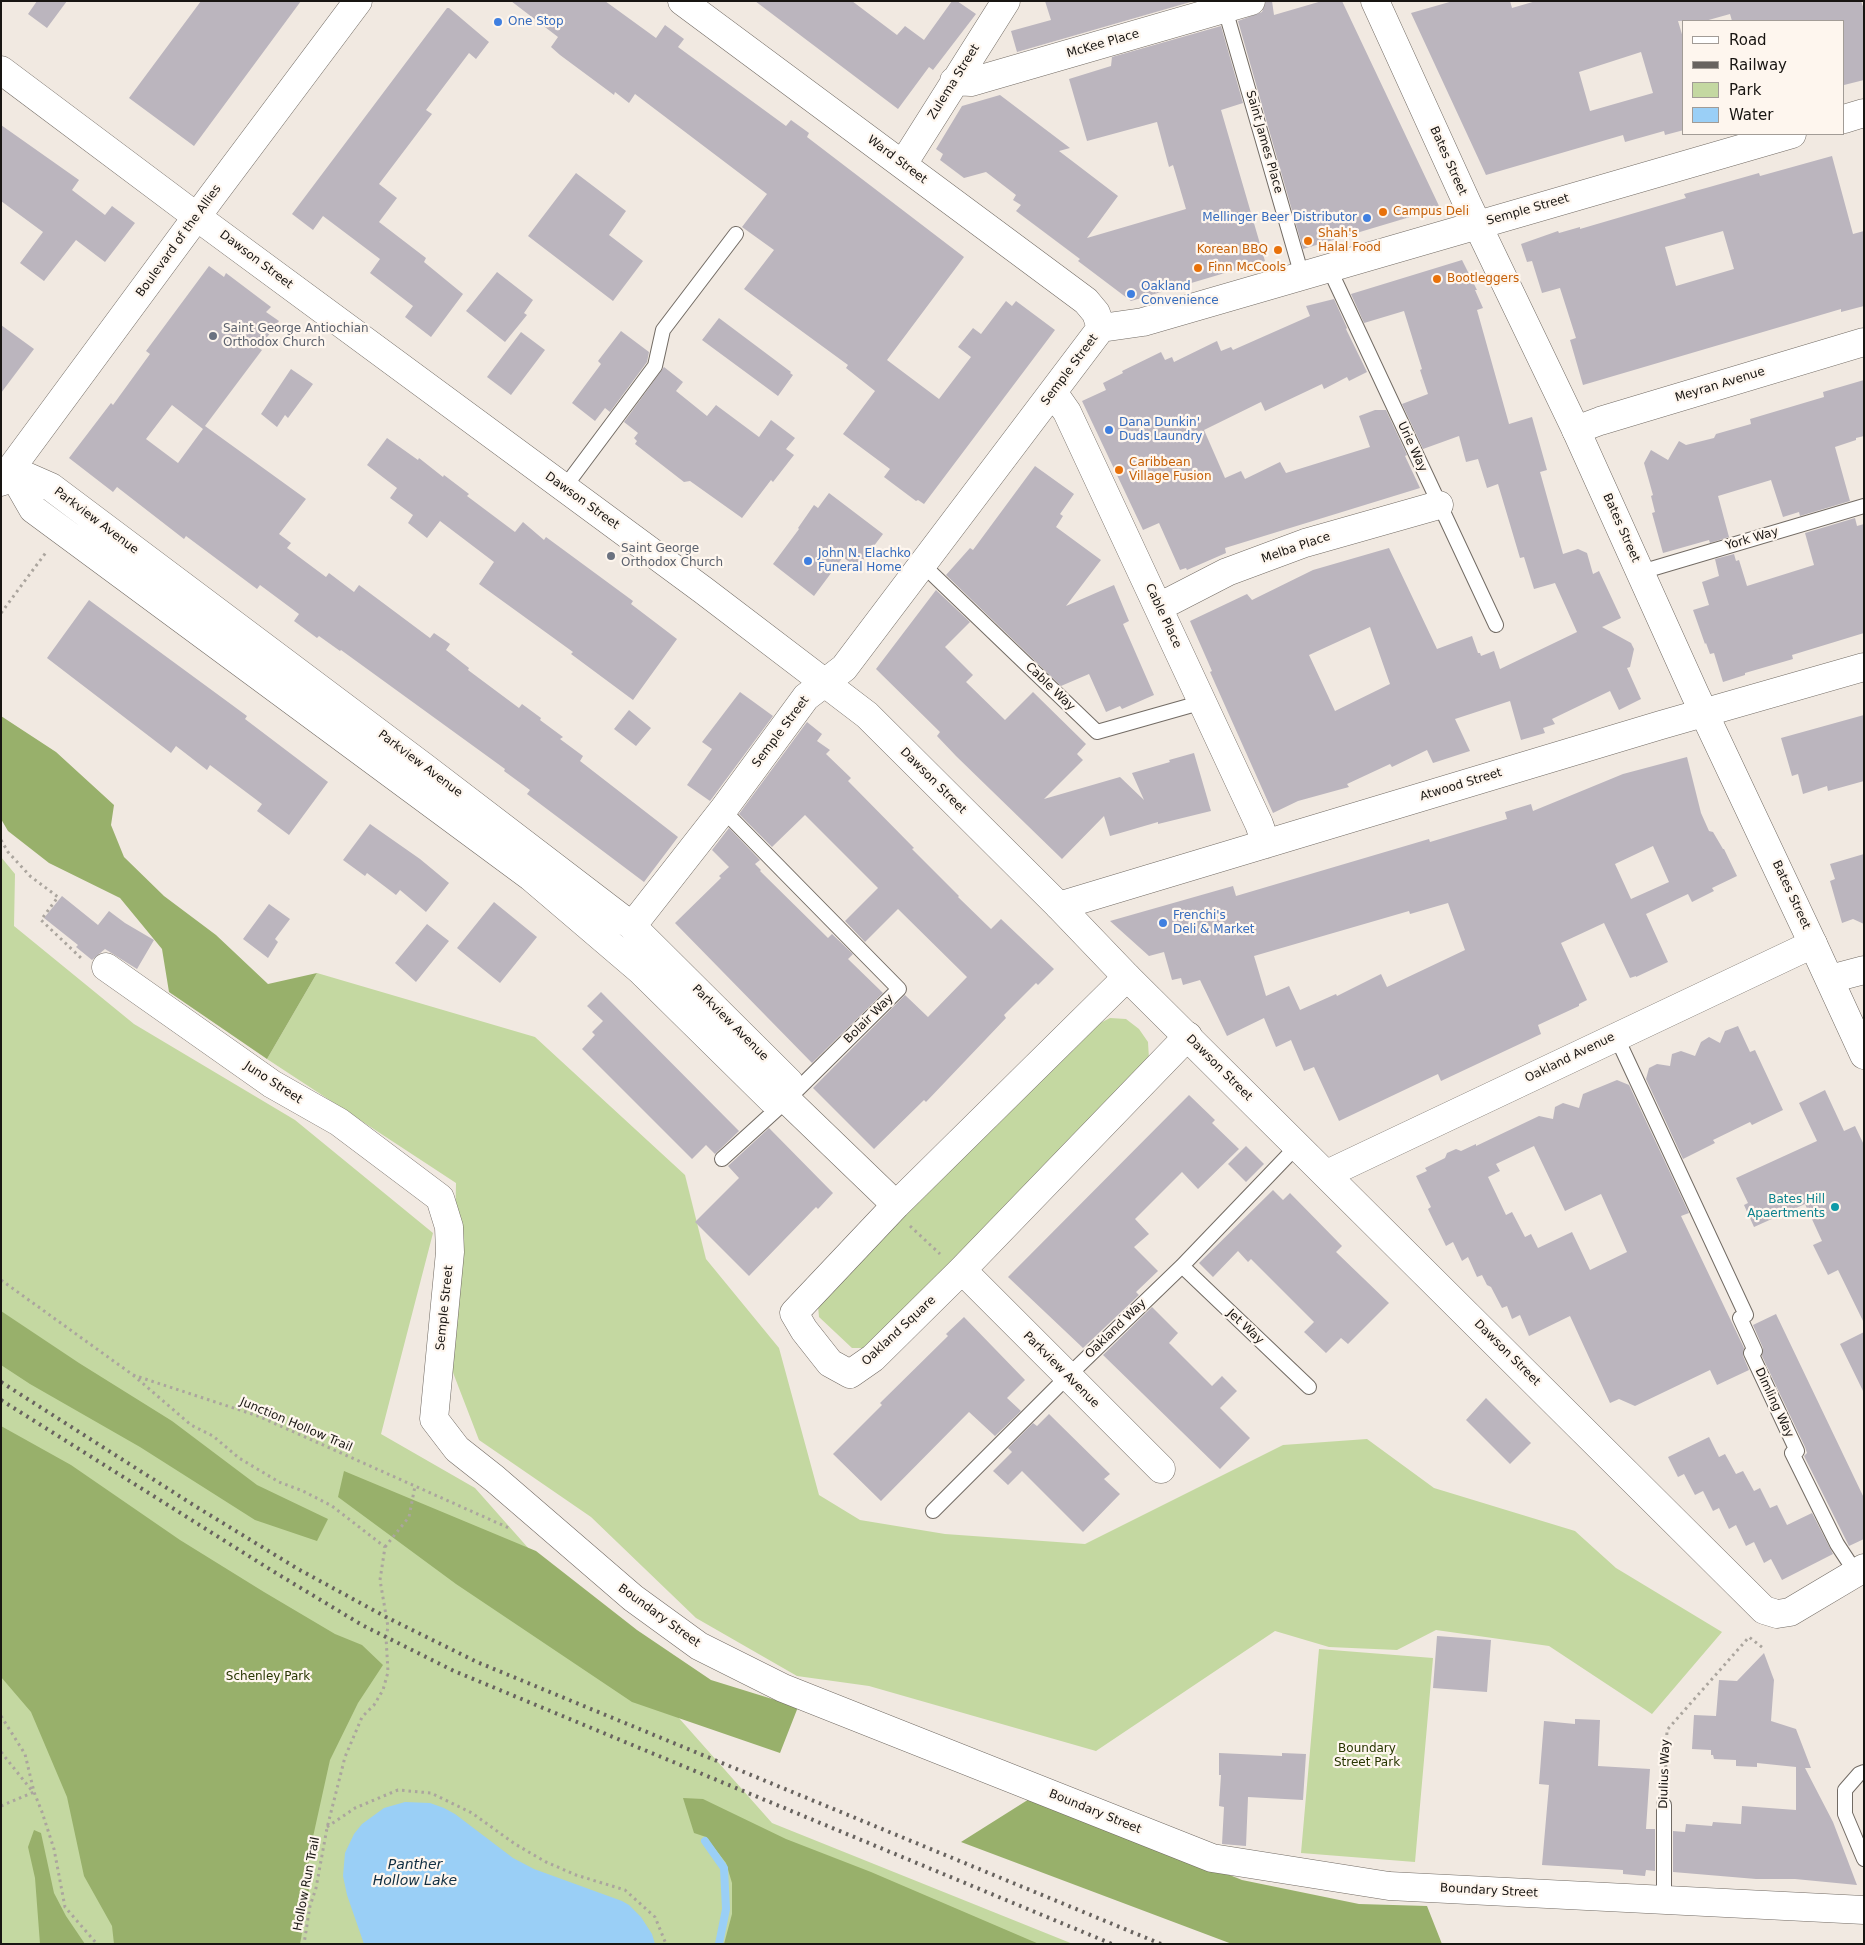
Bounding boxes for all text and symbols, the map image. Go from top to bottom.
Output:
place label: One Stop [508,15,564,29]
marker: One Stop [492,16,504,28]
legend [1682,20,1845,135]
street label: McKee Place [1065,27,1141,61]
text: Road [1729,31,1767,49]
street label: Zulema Street [925,42,983,122]
text: Railway [1729,56,1787,74]
text: Park [1729,81,1761,99]
street label: Saint James Place [1242,89,1286,195]
text: Water [1729,106,1773,124]
street label: Bates Street [1426,124,1470,198]
street label: Ward Street [864,133,930,187]
street label: Boulevard of the Allies [133,182,225,300]
street label: Semple Street [1485,191,1571,229]
place label: Campus Deli [1393,205,1469,219]
marker: Campus Deli [1377,206,1389,218]
place label: Mellinger Beer Distributor [1202,211,1357,225]
marker: Mellinger Beer Distributor [1361,212,1373,224]
place label: Shah's Halal Food [1318,227,1381,255]
street label: Dawson Street [217,228,295,292]
marker: Shah's Halal Food [1302,235,1314,247]
place label: Korean BBQ [1197,243,1268,257]
marker: Korean BBQ [1272,244,1284,256]
place label: Finn McCools [1208,261,1286,275]
marker: Finn McCools [1192,262,1204,274]
place label: Bootleggers [1447,272,1519,286]
marker: Bootleggers [1431,273,1443,285]
place label: Oakland Convenience [1141,280,1219,308]
marker: Oakland Convenience [1125,288,1137,300]
place label: Saint George Antiochian Orthodox Church [223,322,369,350]
marker: Saint George Antiochian Orthodox Church [207,330,219,342]
street label: Semple Street [1039,332,1101,408]
street label: Meyran Avenue [1673,365,1767,405]
place label: Dana Dunkin' Duds Laundry [1119,416,1202,444]
street label: Urie Way [1394,420,1430,474]
marker: Dana Dunkin' Duds Laundry [1103,424,1115,436]
place label: Caribbean Village Fusion [1129,456,1212,484]
marker: Caribbean Village Fusion [1113,464,1125,476]
street label: Dawson Street [542,469,622,533]
street label: Parkview Avenue [51,485,141,557]
street label: Bates Street [1599,491,1643,565]
street label: York Way [1724,525,1780,553]
street label: Melba Place [1260,530,1332,566]
place label: Saint George Orthodox Church [621,542,723,570]
place label: John N. Elachko Funeral Home [818,547,911,575]
marker: Saint George Orthodox Church [605,550,617,562]
marker: John N. Elachko Funeral Home [802,555,814,567]
street label: Cable Place [1142,581,1184,651]
street label: Cable Way [1022,660,1078,714]
street label: Semple Street [750,694,812,770]
street label: Parkview Avenue [375,728,465,800]
street label: Dawson Street [897,745,969,817]
street label: Atwood Street [1418,766,1504,804]
street label: Bates Street [1769,858,1813,932]
place label: Frenchi's Deli & Market [1173,909,1255,937]
marker: Frenchi's Deli & Market [1157,917,1169,929]
street label: Parkview Avenue [689,982,771,1064]
street label: Bolair Way [841,991,897,1047]
street label: Oakland Avenue [1523,1030,1617,1086]
street label: Dawson Street [1183,1032,1255,1104]
street label: Juno Street [241,1059,305,1107]
place label: Bates Hill Apaertments [1747,1193,1825,1221]
marker: Bates Hill Apaertments [1829,1201,1841,1213]
street label: Semple Street [433,1265,457,1351]
street label: Oakland Square [859,1293,939,1369]
street label: Oakland Way [1083,1296,1149,1362]
street label: Jet Way [1224,1306,1266,1348]
street label: Dawson Street [1471,1317,1543,1389]
street label: Parkview Avenue [1020,1329,1102,1411]
street label: Dimling Way [1752,1366,1796,1440]
street label: Junction Hollow Trail [238,1395,354,1455]
street label: Boundary Street [615,1581,703,1651]
park label: Schenley Park [226,1670,310,1684]
street label: Diulius Way [1657,1739,1673,1809]
park label: Boundary Street Park [1334,1742,1400,1770]
street label: Boundary Street [1047,1787,1143,1837]
street label: Hollow Run Trail [291,1836,323,1932]
water label: Panther Hollow Lake [373,1857,457,1890]
street label: Boundary Street [1440,1881,1538,1901]

